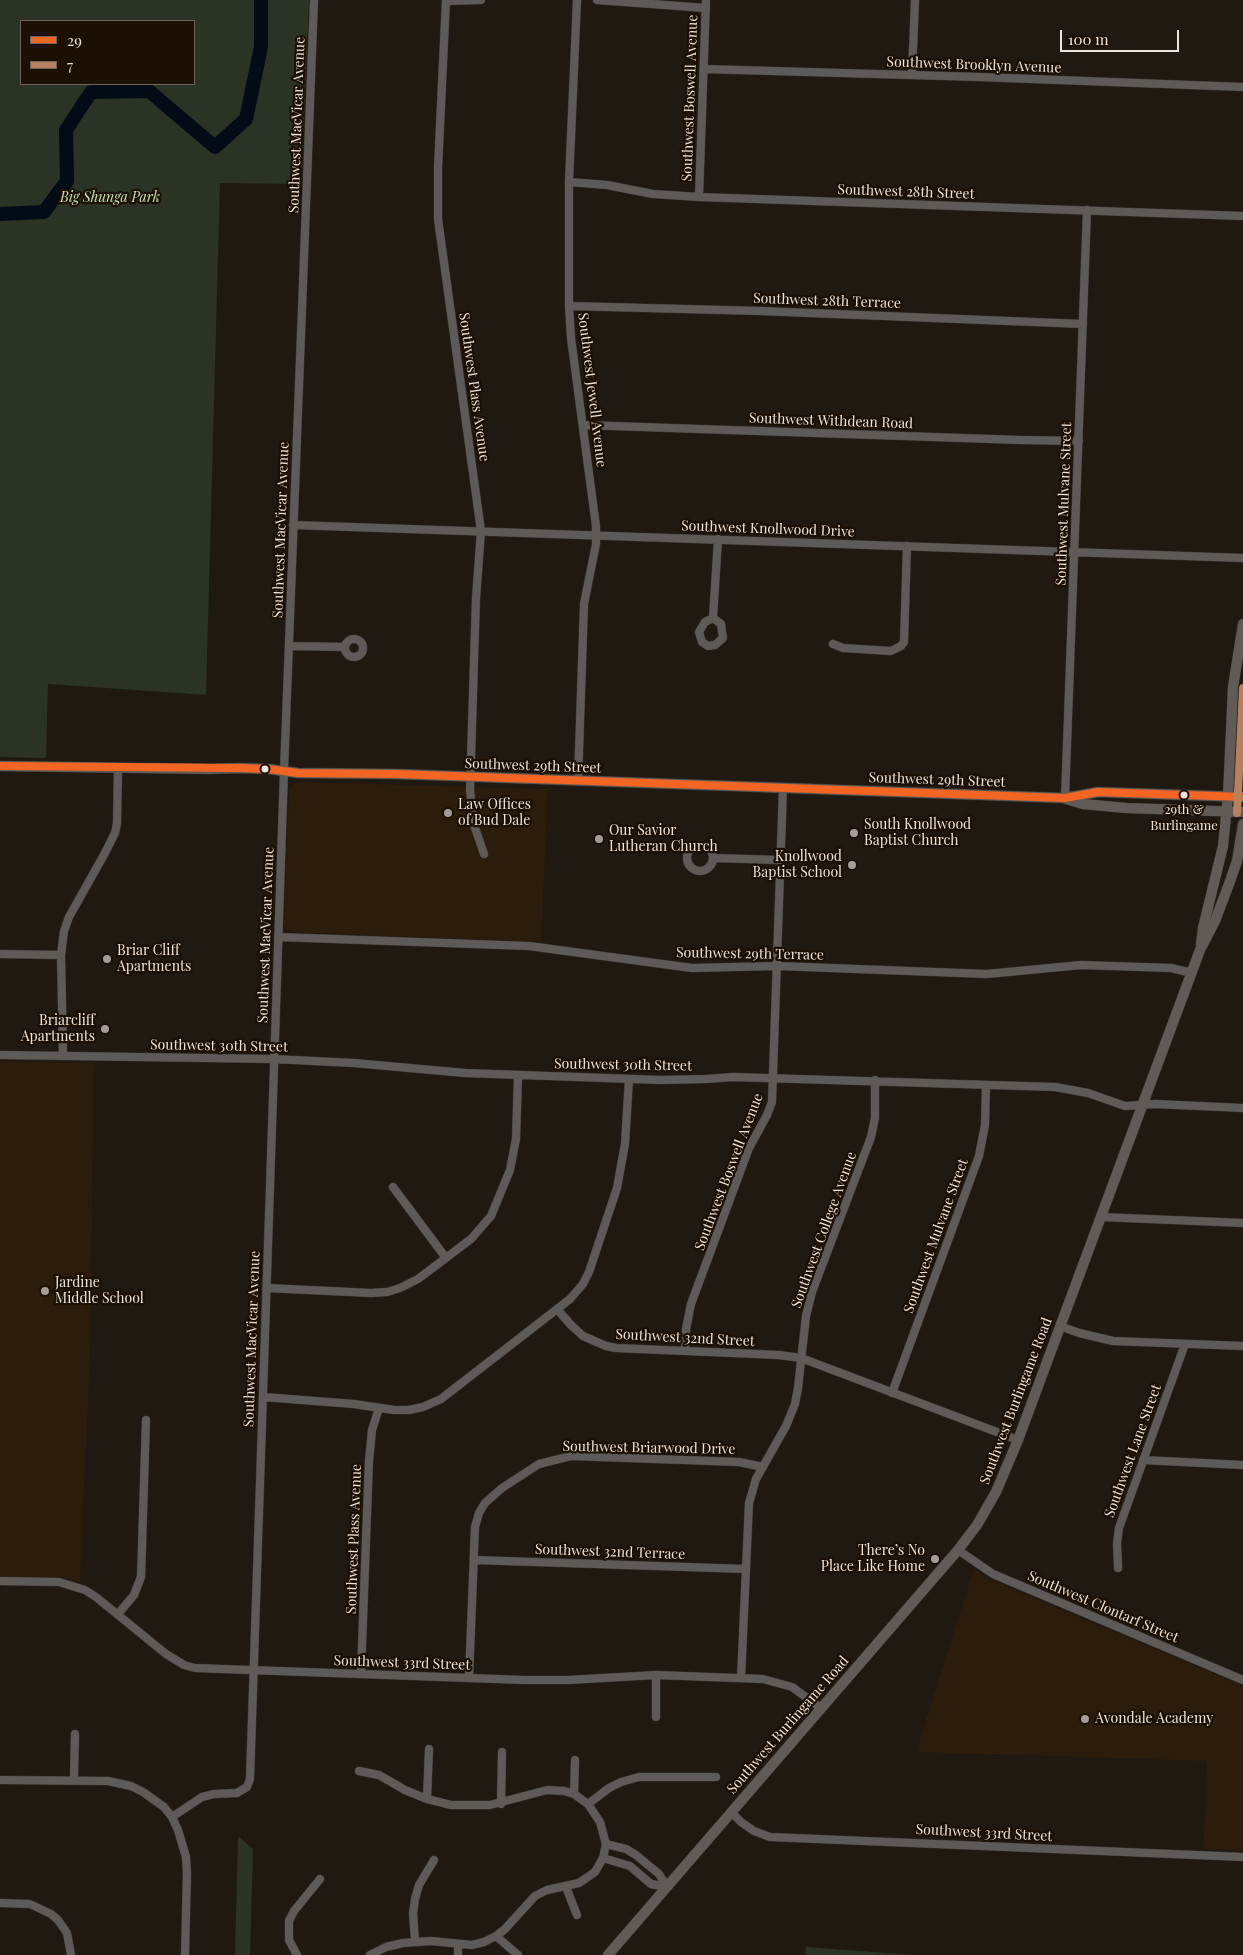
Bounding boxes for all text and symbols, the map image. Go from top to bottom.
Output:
street label: Southwest Boswell Avenue [679,14,701,182]
legend [20,20,195,85]
scale bar [1063,20,1182,52]
text: 100 m [1068,29,1109,49]
text: 29 [67,30,82,50]
street label: Southwest MacVicar Avenue [286,37,308,213]
street label: Southwest Brooklyn Avenue [886,54,1062,76]
text: 7 [67,55,73,75]
street label: Southwest 28th Street [837,181,975,203]
park label: Big Shunga Park [60,190,160,206]
street label: Southwest 28th Terrace [753,290,901,312]
street label: Southwest Plass Avenue [455,312,493,462]
street label: Southwest Jewell Avenue [574,312,610,468]
street label: Southwest Withdean Road [749,410,913,432]
street label: Southwest Mulvane Street [1053,422,1075,586]
street label: Southwest MacVicar Avenue [270,442,292,618]
street label: Southwest Knollwood Drive [681,518,855,540]
street label: Southwest 29th Street [464,755,602,777]
unlabelled marker [260,764,270,774]
street label: Southwest 29th Street [868,769,1006,791]
marker: 29th & Burlingame [1179,790,1189,800]
place label: Law Offices of Bud Dale [458,797,531,830]
place label: 29th & Burlingame [1150,802,1218,833]
marker: Law Offices of Bud Dale [442,807,454,819]
place label: South Knollwood Baptist Church [864,817,971,850]
place label: Our Savior Lutheran Church [609,823,718,856]
marker: South Knollwood Baptist Church [848,827,860,839]
marker: Our Savior Lutheran Church [593,833,605,845]
street label: Southwest MacVicar Avenue [255,847,277,1023]
place label: Knollwood Baptist School [753,849,842,882]
marker: Knollwood Baptist School [846,859,858,871]
place label: Briar Cliff Apartments [117,943,191,976]
street label: Southwest 29th Terrace [676,944,824,964]
marker: Briar Cliff Apartments [101,953,113,965]
place label: Briarcliff Apartments [21,1013,95,1046]
marker: Briarcliff Apartments [99,1023,111,1035]
street label: Southwest 30th Street [150,1036,288,1056]
street label: Southwest 30th Street [554,1055,692,1075]
street label: Southwest Boswell Avenue [691,1091,767,1253]
street label: Southwest College Avenue [788,1150,860,1310]
street label: Southwest Mulvane Street [900,1156,972,1316]
street label: Southwest MacVicar Avenue [241,1251,263,1427]
place label: Jardine Middle School [55,1275,144,1308]
marker: Jardine Middle School [39,1285,51,1297]
street label: Southwest Burlingame Road [976,1315,1056,1487]
street label: Southwest 32nd Street [615,1326,755,1350]
street label: Southwest Lane Street [1101,1382,1165,1520]
street label: Southwest Briarwood Drive [562,1438,736,1458]
street label: Southwest Plass Avenue [343,1464,365,1614]
street label: Southwest 32nd Terrace [535,1541,685,1563]
place label: There’s No Place Like Home [821,1543,925,1575]
marker: There’s No Place Like Home [929,1553,941,1565]
street label: Southwest Clontarf Street [1025,1568,1181,1646]
street label: Southwest 33rd Street [333,1652,471,1674]
street label: Southwest Burlingame Road [724,1653,852,1797]
place label: Avondale Academy [1095,1711,1213,1727]
marker: Avondale Academy [1079,1713,1091,1725]
street label: Southwest 33rd Street [915,1821,1053,1845]

